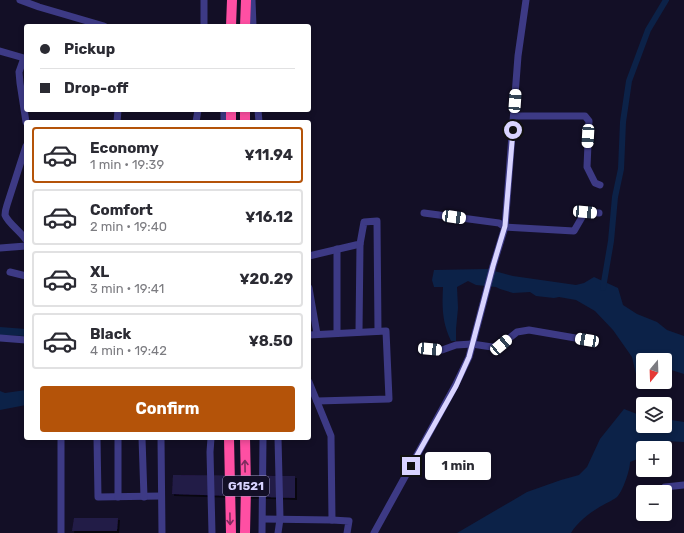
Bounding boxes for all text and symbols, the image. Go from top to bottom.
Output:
text: Pickup [64,40,115,58]
text: Drop-off [64,79,128,97]
car [508,89,522,113]
route start [504,121,522,139]
car [581,124,595,148]
icon: car [42,137,78,173]
text: Economy [90,139,159,157]
text: ¥11.94 [244,146,293,164]
text: 1 min · 19:39 [90,157,164,172]
icon: car [42,199,78,235]
text: Comfort [90,201,153,219]
car [573,205,597,219]
text: ¥16.12 [245,208,293,226]
car [441,209,467,225]
text: 2 min · 19:40 [90,219,167,234]
icon: car [42,261,78,297]
text: XL [90,263,109,281]
text: ¥20.29 [239,270,293,288]
text: 3 min · 19:41 [90,281,164,296]
icon: car [42,323,78,359]
text: Black [90,325,131,343]
text: ¥8.50 [248,332,293,350]
car [574,332,600,348]
car [488,333,514,357]
car [418,342,442,356]
text: 4 min · 19:42 [90,343,167,358]
north arrow [636,353,672,389]
map controls [636,353,672,521]
button: Confirm [40,386,295,432]
button: layers [636,397,672,433]
button: + [636,441,672,477]
callout: 1 min [425,452,491,480]
route end [402,457,420,475]
text: 1 min [441,458,475,473]
one-way arrow [242,460,249,473]
road number: G1521 [223,476,269,496]
button: − [636,485,672,521]
one-way arrow [226,512,234,525]

